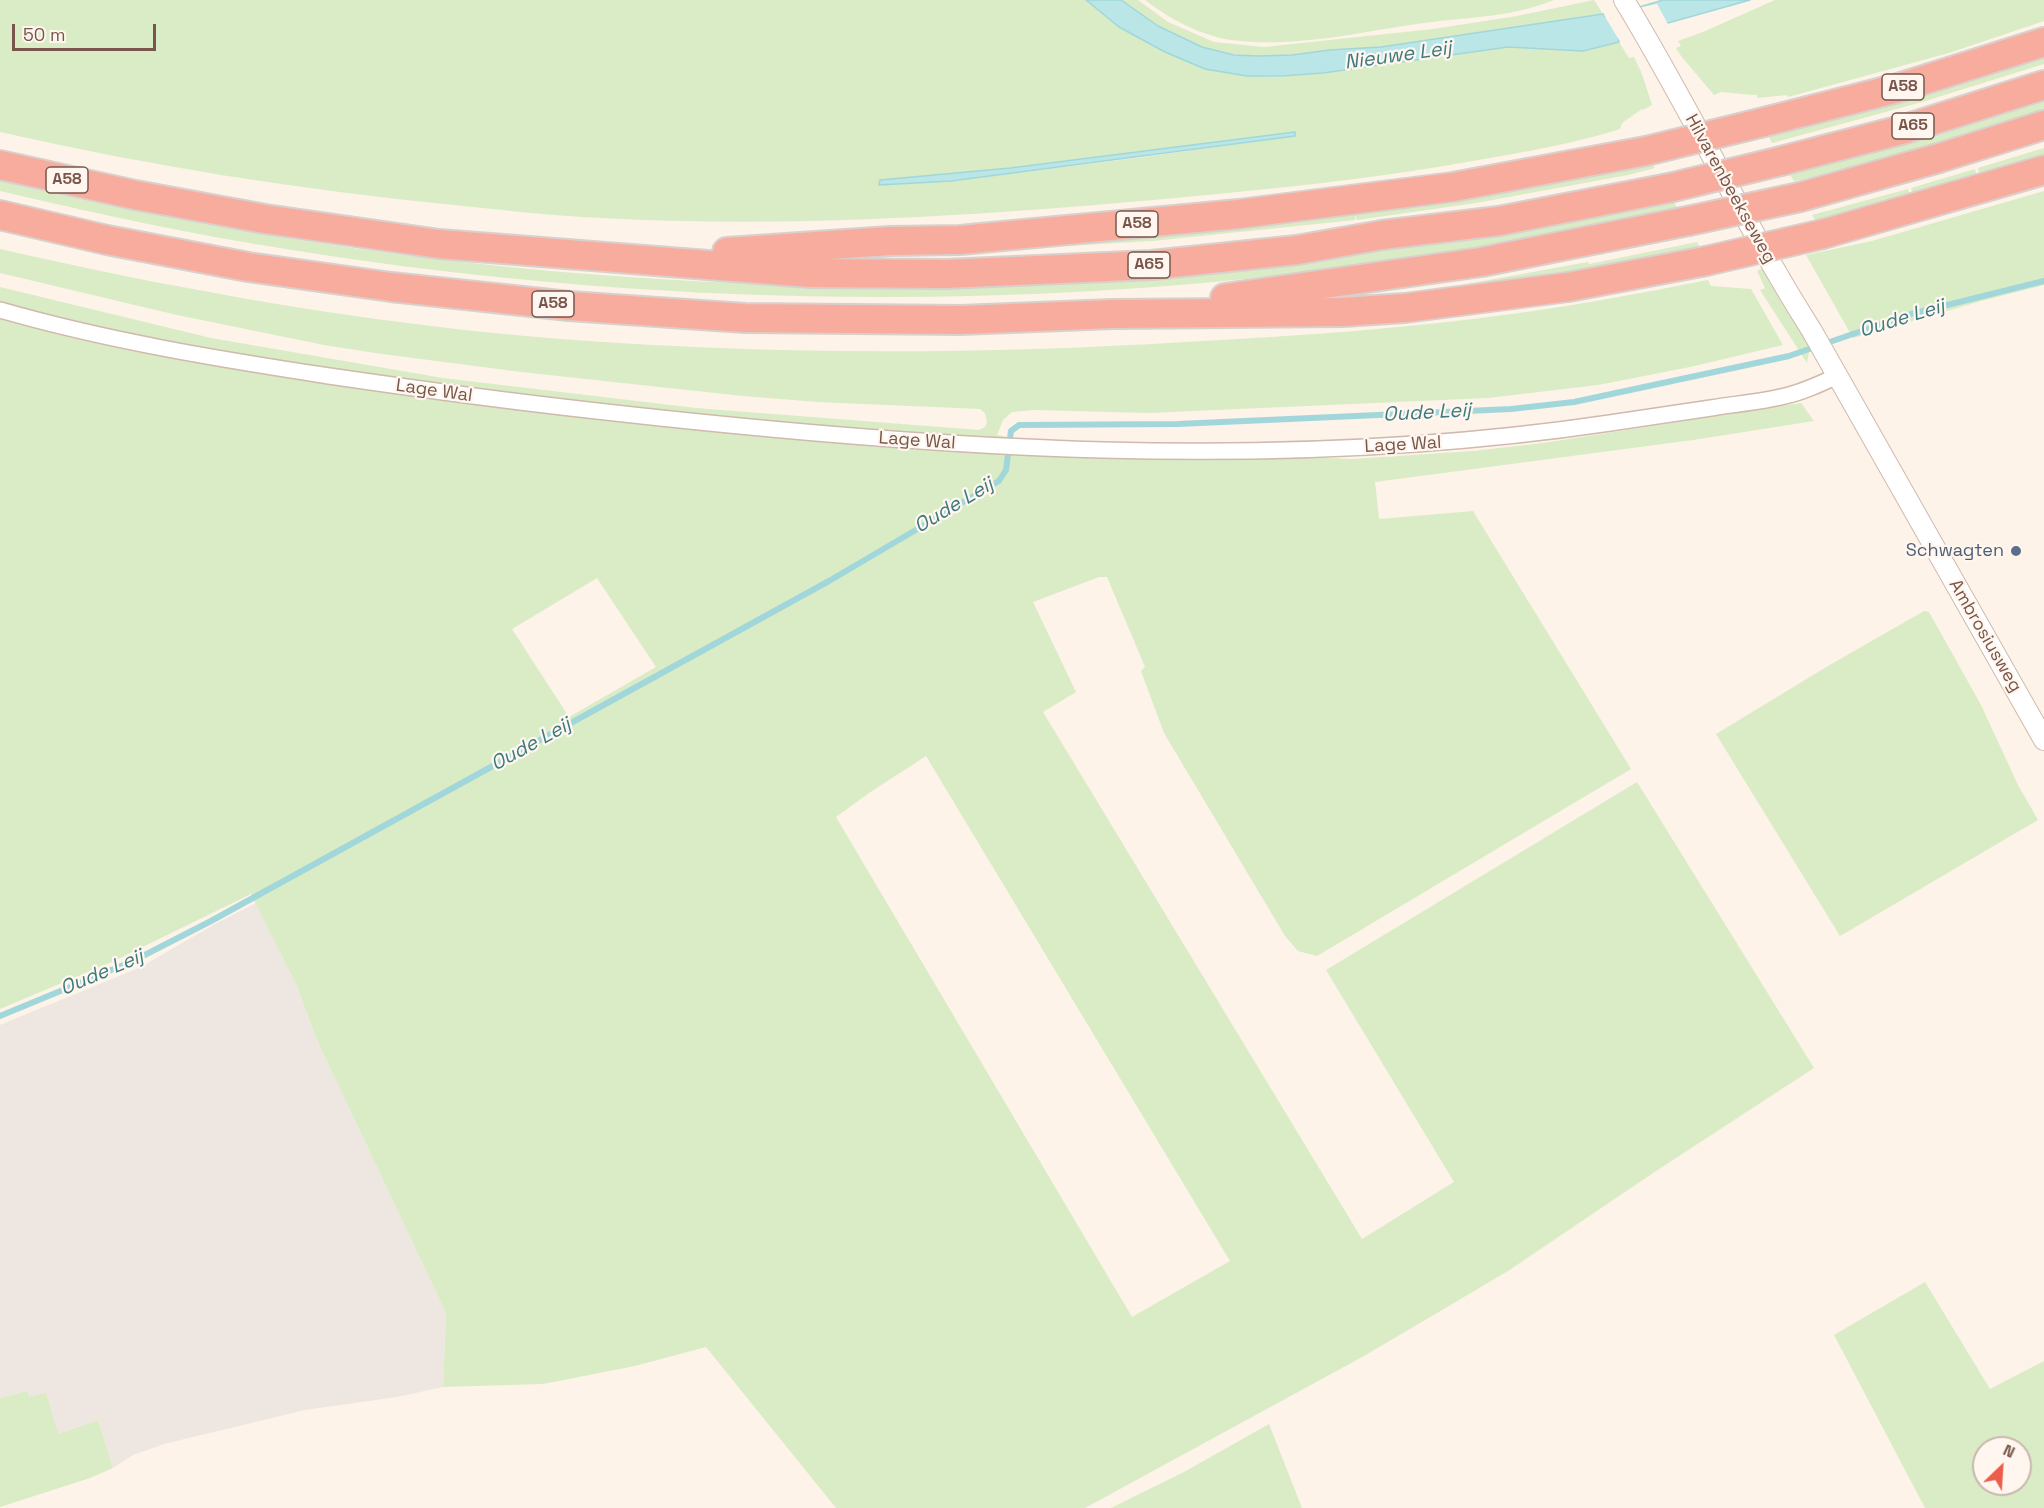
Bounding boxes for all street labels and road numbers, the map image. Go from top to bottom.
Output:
road number: A58 [1882,74,1924,100]
street label: Hilvarenbeekseweg [1680,111,1780,267]
road number: A65 [1892,113,1934,139]
road number: A58 [46,167,88,193]
road number: A58 [1116,211,1158,237]
road number: A65 [1128,252,1170,278]
road number: A58 [532,291,574,317]
street label: Lage Wal [394,375,474,407]
street label: Lage Wal [878,428,956,454]
street label: Lage Wal [1364,432,1442,458]
street label: Ambrosiusweg [1944,576,2026,696]

